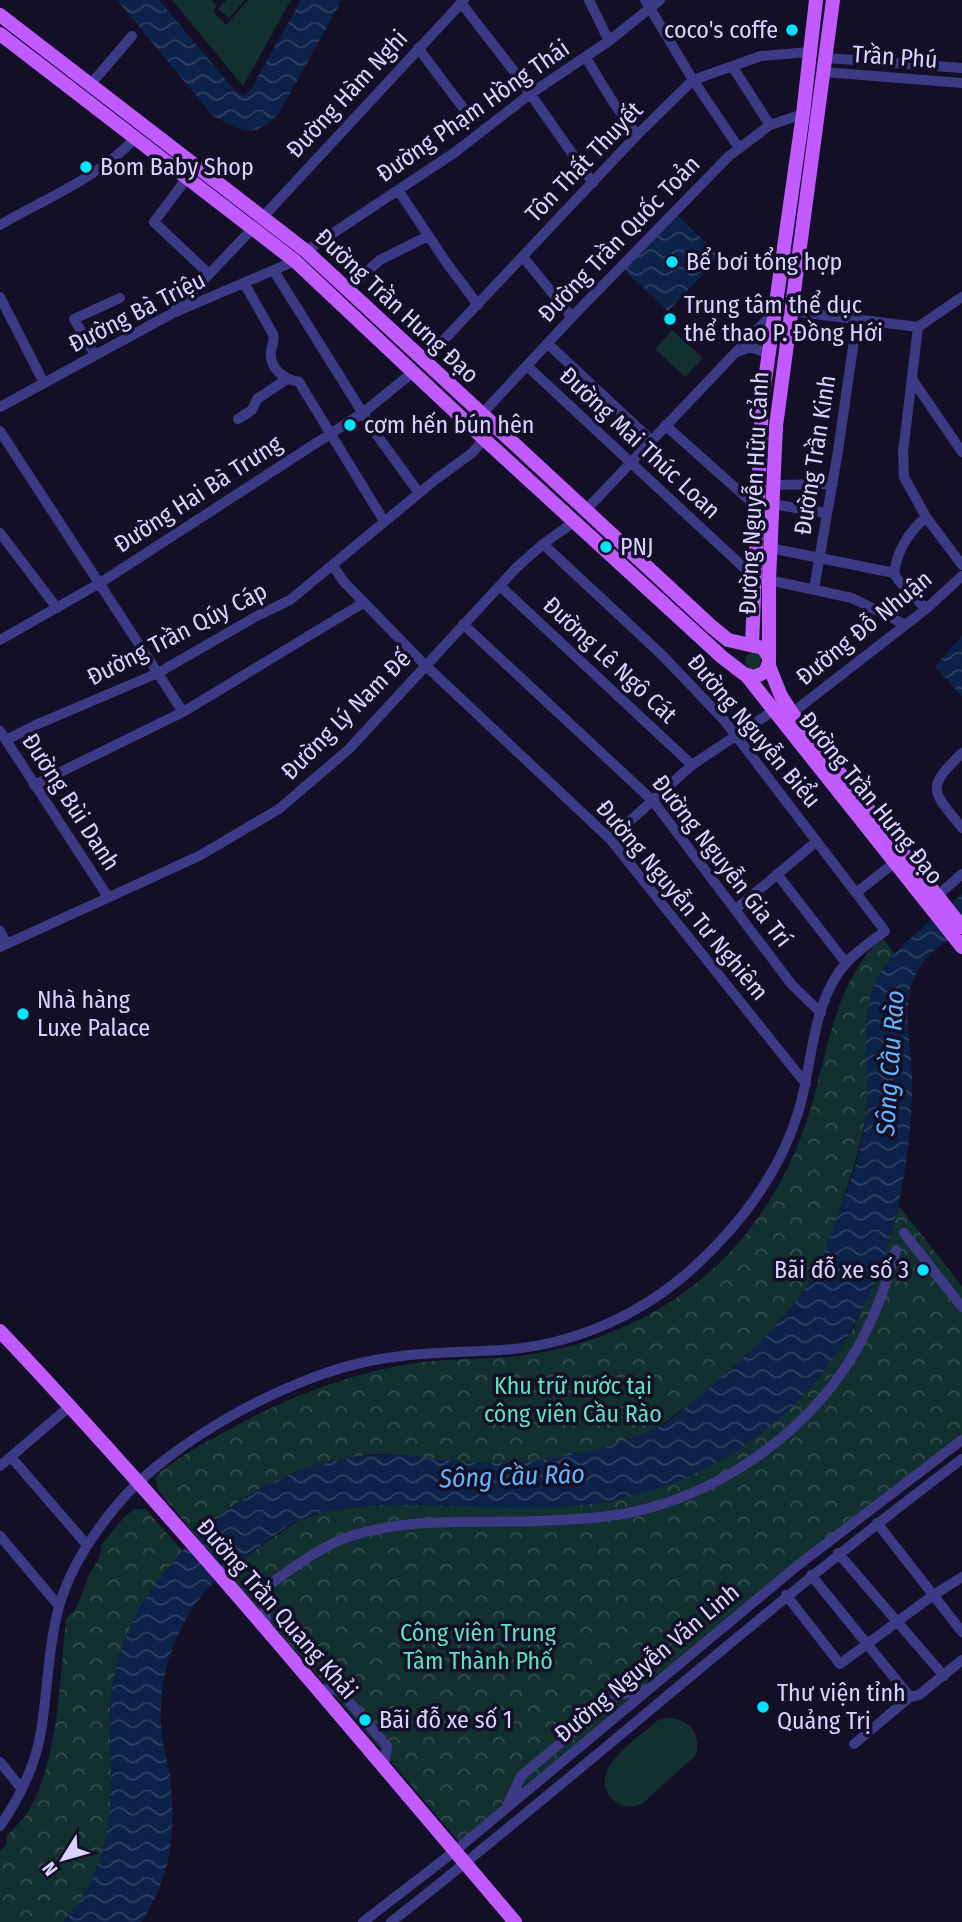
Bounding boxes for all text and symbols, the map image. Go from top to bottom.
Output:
place label: coco's coffe [664,16,778,44]
marker: coco's coffe [784,22,800,38]
street label: Đường Hàm Nghi [281,24,413,164]
street label: Đường Phạm Hồng Thái [371,34,575,188]
street label: Trần Phú [851,40,939,74]
street label: Tôn Thất Thuyết [520,96,648,228]
street label: Đường Trần Quốc Toản [532,150,706,328]
place label: Bom Baby Shop [100,153,254,181]
marker: Bom Baby Shop [78,159,94,175]
street label: Đường Trần Hưng Đạo [309,223,485,389]
place label: Bể bơi tổng hợp [686,246,842,276]
marker: Bể bơi tổng hợp [664,254,680,270]
street label: Đường Bà Triệu [64,266,210,358]
place label: Trung tâm thể dục thể thao P. Đồng Hới [684,289,883,347]
marker: Trung tâm thể dục thể thao P. Đồng Hới [662,311,678,327]
street label: Đường Mai Thúc Loan [554,361,726,525]
street label: Đường Nguyễn Hữu Cảnh [734,371,774,615]
street label: Đường Trần Kinh [789,373,841,537]
place label: cơm hến bún hên [364,411,534,439]
marker: cơm hến bún hên [342,417,358,433]
street label: Đường Hai Bà Trưng [109,429,288,559]
place label: PNJ [620,533,654,561]
marker: PNJ [598,539,614,555]
street label: Đường Đỗ Nhuận [791,565,937,691]
street label: Đường Trần Qúy Cáp [82,577,272,691]
street label: Đường Lê Ngô Cát [537,591,683,729]
street label: Đường Lý Nam Đế [275,644,417,786]
street label: Đường Nguyễn Biểu [682,647,828,814]
street label: Đường Trần Hưng Đạo [793,706,949,890]
street label: Đường Bùi Danh [16,728,126,876]
street label: Đường Nguyễn Gia Trí [646,769,798,953]
street label: Đường Nguyễn Tư Nghiêm [590,794,774,1006]
place label: Nhà hàng Luxe Palace [37,986,150,1042]
water label: Sông Cầu Rào [870,989,911,1138]
marker: Nhà hàng Luxe Palace [15,1006,31,1022]
place label: Bãi đỗ xe số 3 [774,1256,909,1284]
marker: Bãi đỗ xe số 3 [915,1262,931,1278]
park label: Khu trữ nước tại công viên Cầu Rào [484,1372,662,1428]
water label: Sông Cầu Rào [438,1458,585,1495]
street label: Đường Trần Quang Khải [191,1513,363,1705]
street label: Đường Nguyễn Văn Linh [549,1578,745,1748]
park label: Công viên Trung Tâm Thành Phố [400,1619,557,1675]
place label: Thư viện tỉnh Quảng Trị [777,1679,906,1735]
marker: Thư viện tỉnh Quảng Trị [755,1699,771,1715]
place label: Bãi đỗ xe số 1 [379,1706,512,1734]
marker: Bãi đỗ xe số 1 [357,1712,373,1728]
north arrow [28,1824,98,1894]
text: N [37,1857,62,1880]

